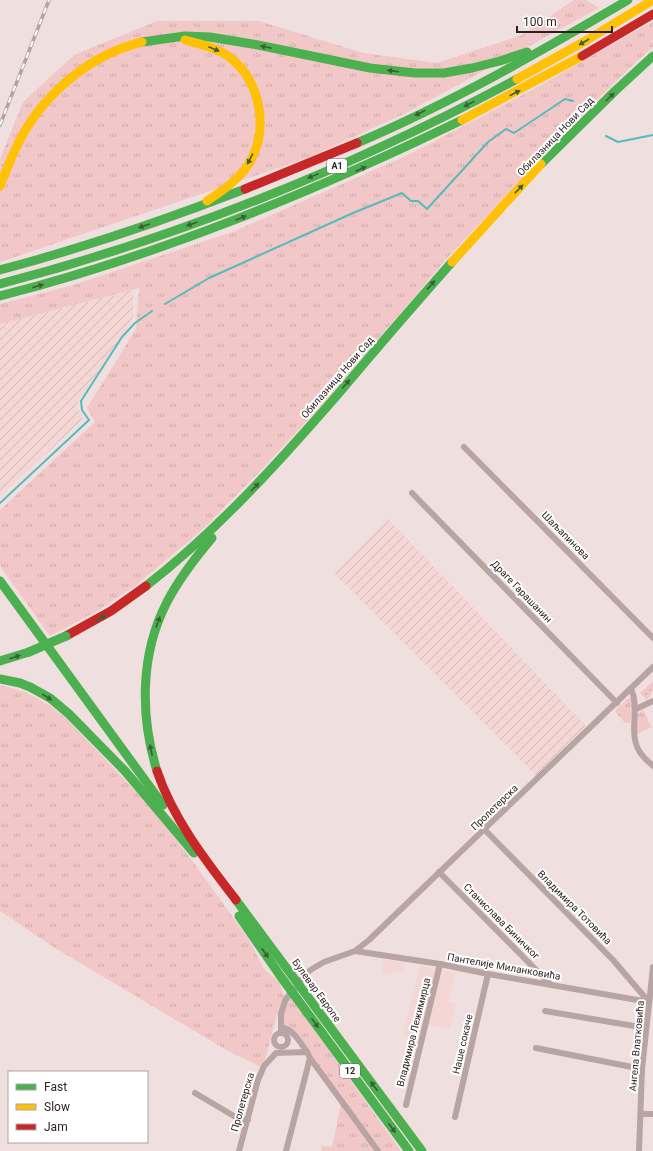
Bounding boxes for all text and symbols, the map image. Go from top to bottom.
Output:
scale bar [517,8,612,34]
text: 100 m [523,15,557,29]
one-way arrow [578,39,590,46]
one-way arrow [260,43,272,49]
one-way arrow [209,46,220,52]
one-way arrow [387,68,400,75]
one-way arrow [509,90,521,96]
one-way arrow [605,92,615,102]
street label: Обилазница Нови Сад [515,95,596,178]
one-way arrow [463,101,475,107]
one-way arrow [415,110,426,117]
one-way arrow [247,153,254,164]
road number: A1 [327,159,347,173]
one-way arrow [355,166,366,172]
one-way arrow [307,174,319,180]
one-way arrow [514,184,524,194]
one-way arrow [235,215,247,221]
one-way arrow [186,221,198,227]
one-way arrow [138,223,150,229]
one-way arrow [427,280,436,291]
one-way arrow [32,283,44,289]
street label: Обилазница Нови Сад [299,334,376,420]
one-way arrow [342,379,351,389]
one-way arrow [250,482,260,492]
street label: Шаљапинова [540,509,592,561]
street label: Драге Гарашанин [489,558,554,625]
one-way arrow [95,615,107,622]
one-way arrow [156,615,162,627]
one-way arrow [9,654,21,660]
one-way arrow [42,693,53,701]
one-way arrow [148,744,154,756]
street label: Пролетерска [469,782,520,832]
street label: Владимира Тотовића [535,868,614,947]
street label: Станислава Биничког [461,881,542,962]
one-way arrow [261,948,269,958]
street label: Пантелије Миланковића [446,951,561,982]
street label: Булевар Европе [290,957,343,1024]
street label: Владимира Лежимирца [395,976,432,1088]
street label: Ангела Влатковића [627,1000,646,1092]
street label: Наше сокаче [450,1013,475,1075]
one-way arrow [310,1018,319,1029]
road number: 12 [340,1064,360,1078]
legend [8,1071,148,1143]
street label: Пролетерска [229,1071,256,1133]
text: Fast [44,1080,67,1094]
one-way arrow [370,1081,378,1091]
text: Slow [44,1100,70,1114]
text: Jam [44,1120,68,1134]
one-way arrow [388,1122,396,1133]

